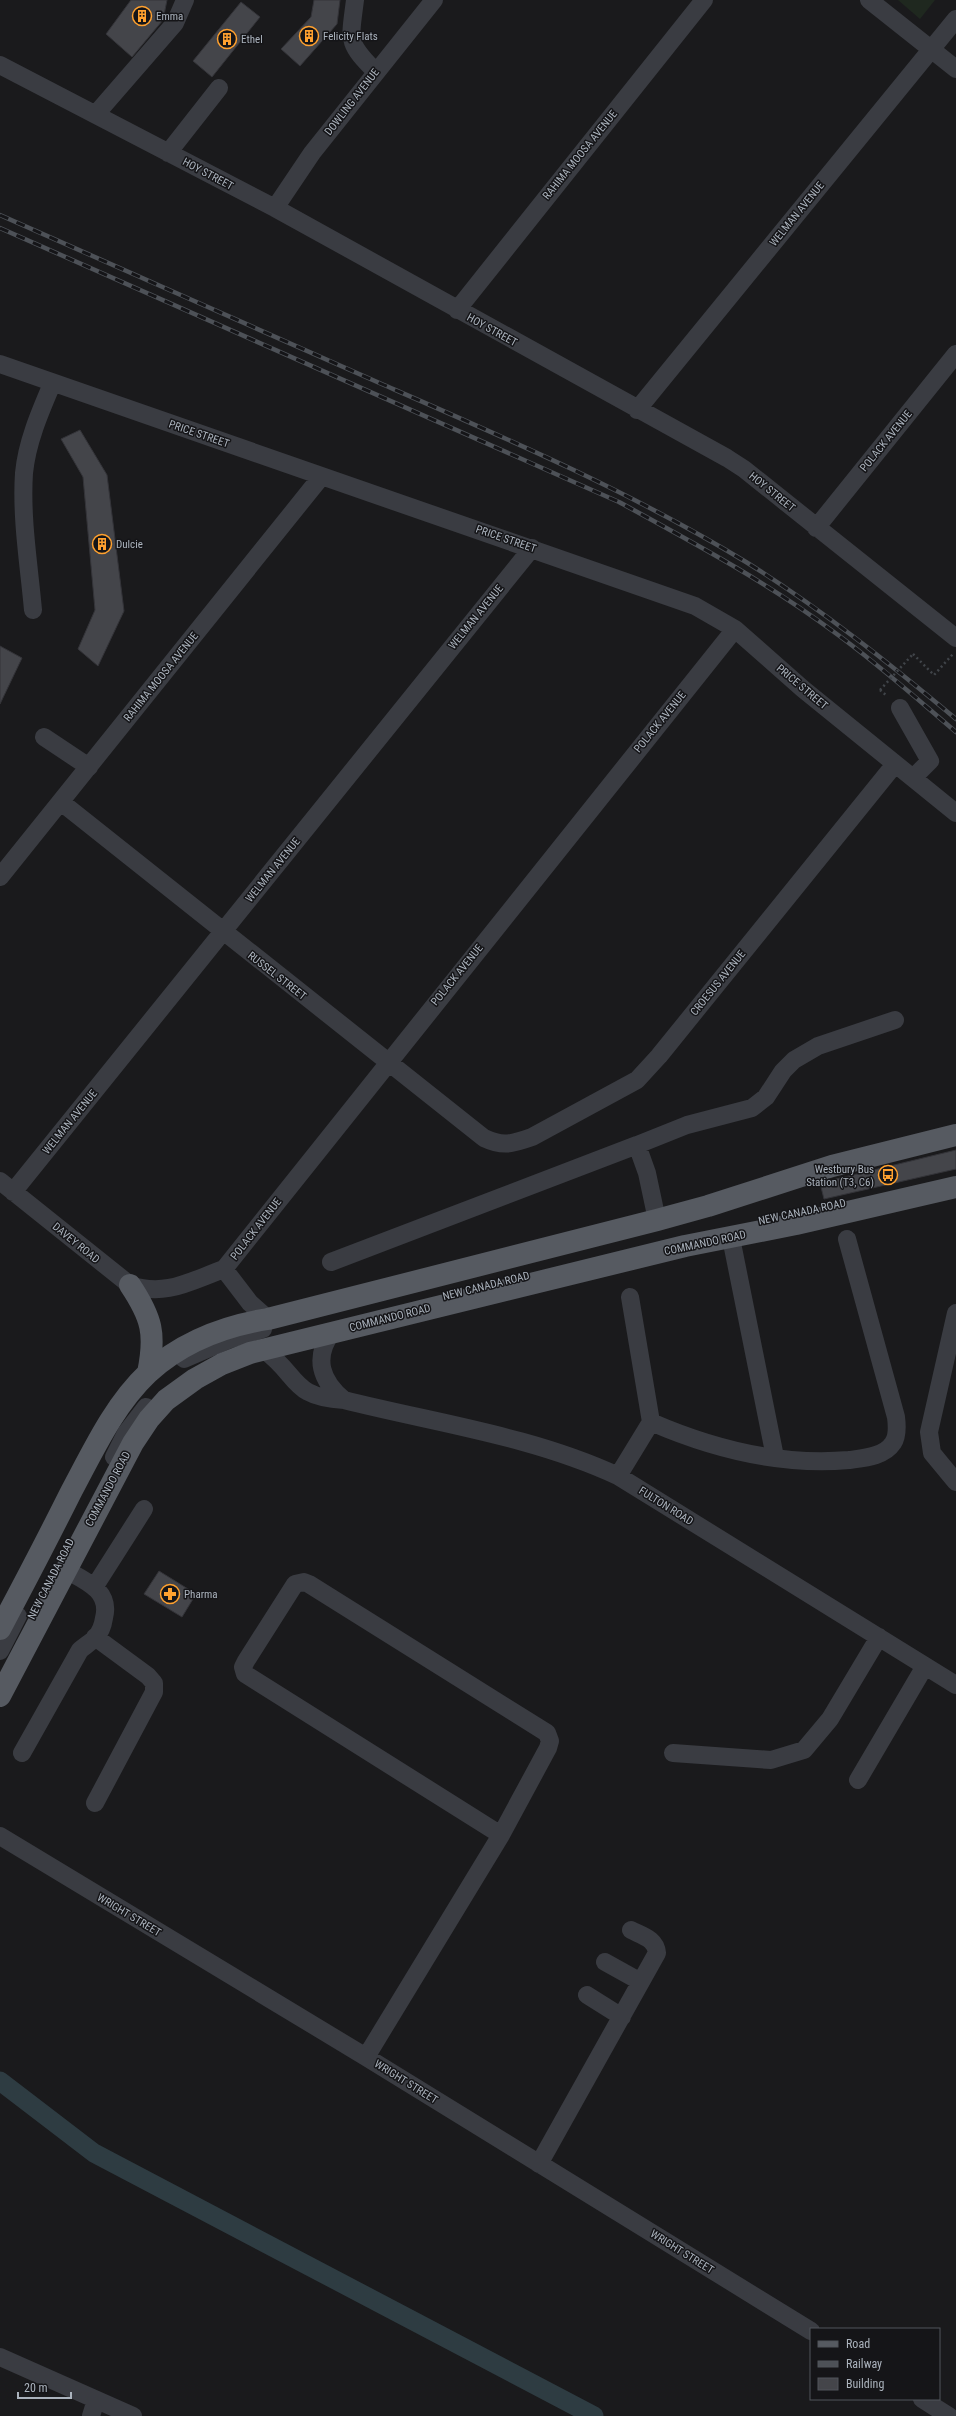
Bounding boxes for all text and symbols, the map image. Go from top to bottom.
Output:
building icon: Emma [131,5,153,27]
place label: Emma [156,10,183,23]
building icon: Felicity Flats [298,25,320,47]
building icon: Ethel [216,28,238,50]
place label: Felicity Flats [323,30,378,43]
place label: Ethel [241,33,263,46]
street label: DOWLING AVENUE [322,66,382,138]
street label: RAHIMA MOOSA AVENUE [540,107,620,202]
street label: HOY STREET [180,155,236,193]
street label: WELMAN AVENUE [767,179,827,249]
street label: HOY STREET [465,311,520,349]
street label: POLACK AVENUE [857,407,915,474]
street label: PRICE STREET [167,418,231,450]
street label: HOY STREET [746,469,798,515]
street label: PRICE STREET [474,523,538,555]
building icon: Dulcie [91,533,113,555]
place label: Dulcie [116,538,143,551]
street label: WELMAN AVENUE [446,582,506,652]
street label: RAHIMA MOOSA AVENUE [121,629,201,724]
street label: PRICE STREET [774,662,830,712]
street label: POLACK AVENUE [631,688,689,755]
street label: WELMAN AVENUE [243,835,303,905]
street label: POLACK AVENUE [428,941,486,1008]
street label: CROESUS AVENUE [688,947,749,1018]
street label: RUSSEL STREET [245,949,309,1003]
street label: WELMAN AVENUE [40,1087,100,1157]
place label: Westbury Bus Station (T3, C6) [806,1163,874,1189]
bus stop icon: Westbury Bus Station (T3, C6) [877,1164,899,1186]
street label: POLACK AVENUE [228,1195,285,1263]
street label: NEW CANADA ROAD [757,1196,847,1228]
street label: DAVEY ROAD [50,1220,102,1266]
street label: COMMANDO ROAD [663,1228,747,1258]
street label: NEW CANADA ROAD [441,1269,531,1303]
street label: COMMANDO ROAD [348,1302,432,1334]
street label: COMMANDO ROAD [83,1449,133,1529]
street label: FULTON ROAD [636,1484,696,1528]
street label: NEW CANADA ROAD [25,1536,77,1622]
pharmacy icon: Pharma [159,1583,181,1605]
place label: Pharma [184,1588,218,1601]
street label: WRIGHT STREET [95,1891,164,1939]
street label: WRIGHT STREET [372,2057,440,2107]
street label: WRIGHT STREET [648,2227,716,2277]
legend [810,2328,940,2400]
text: Road [846,2337,870,2351]
text: Railway [846,2357,882,2371]
scale bar [18,2374,71,2400]
text: Building [846,2377,884,2391]
text: 20 m [24,2381,48,2395]

